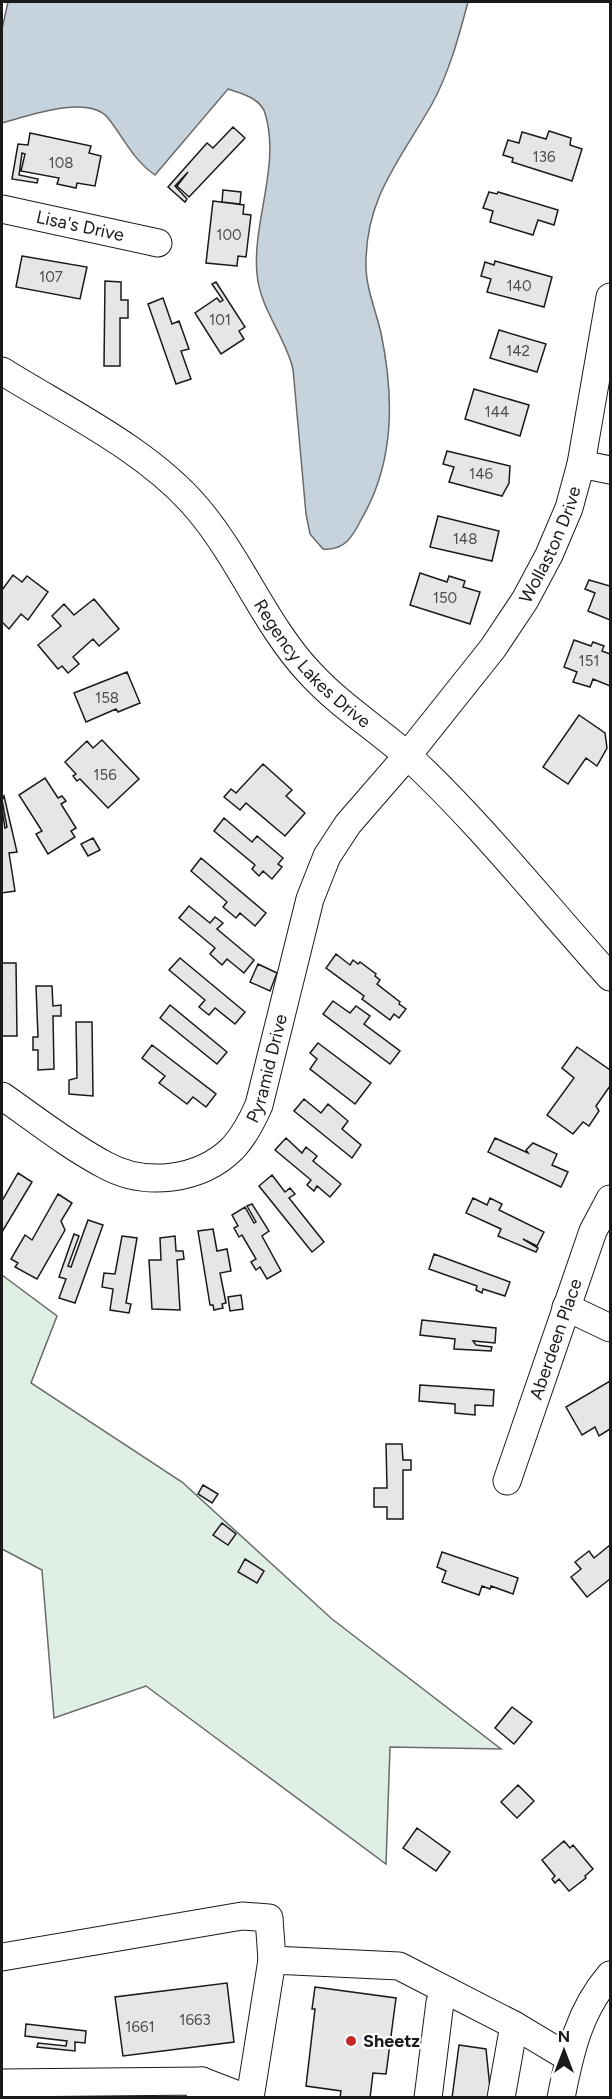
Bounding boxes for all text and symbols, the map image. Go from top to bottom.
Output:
house number: 136 [533,148,556,166]
house number: 108 [48,154,74,172]
street label: Lisa's Drive [34,206,126,246]
house number: 100 [216,226,242,244]
house number: 107 [39,268,63,286]
house number: 140 [506,277,532,295]
house number: 101 [209,311,231,329]
house number: 142 [506,342,530,360]
house number: 144 [485,403,509,421]
house number: 146 [469,465,494,483]
street label: Wollaston Drive [514,484,585,607]
house number: 148 [453,530,477,548]
house number: 150 [433,589,457,607]
street label: Regency Lakes Drive [249,595,375,733]
house number: 151 [578,652,600,670]
house number: 158 [95,689,119,707]
house number: 156 [93,766,117,784]
street label: Pyramid Drive [241,1012,292,1126]
street label: Aberdeen Place [525,1276,587,1403]
house number: 1663 [179,2011,211,2029]
house number: 1661 [125,2018,155,2036]
north arrow [534,2021,594,2081]
text: N [558,2027,570,2046]
place label: Sheetz [363,2030,420,2052]
marker: Sheetz [344,2034,358,2048]

